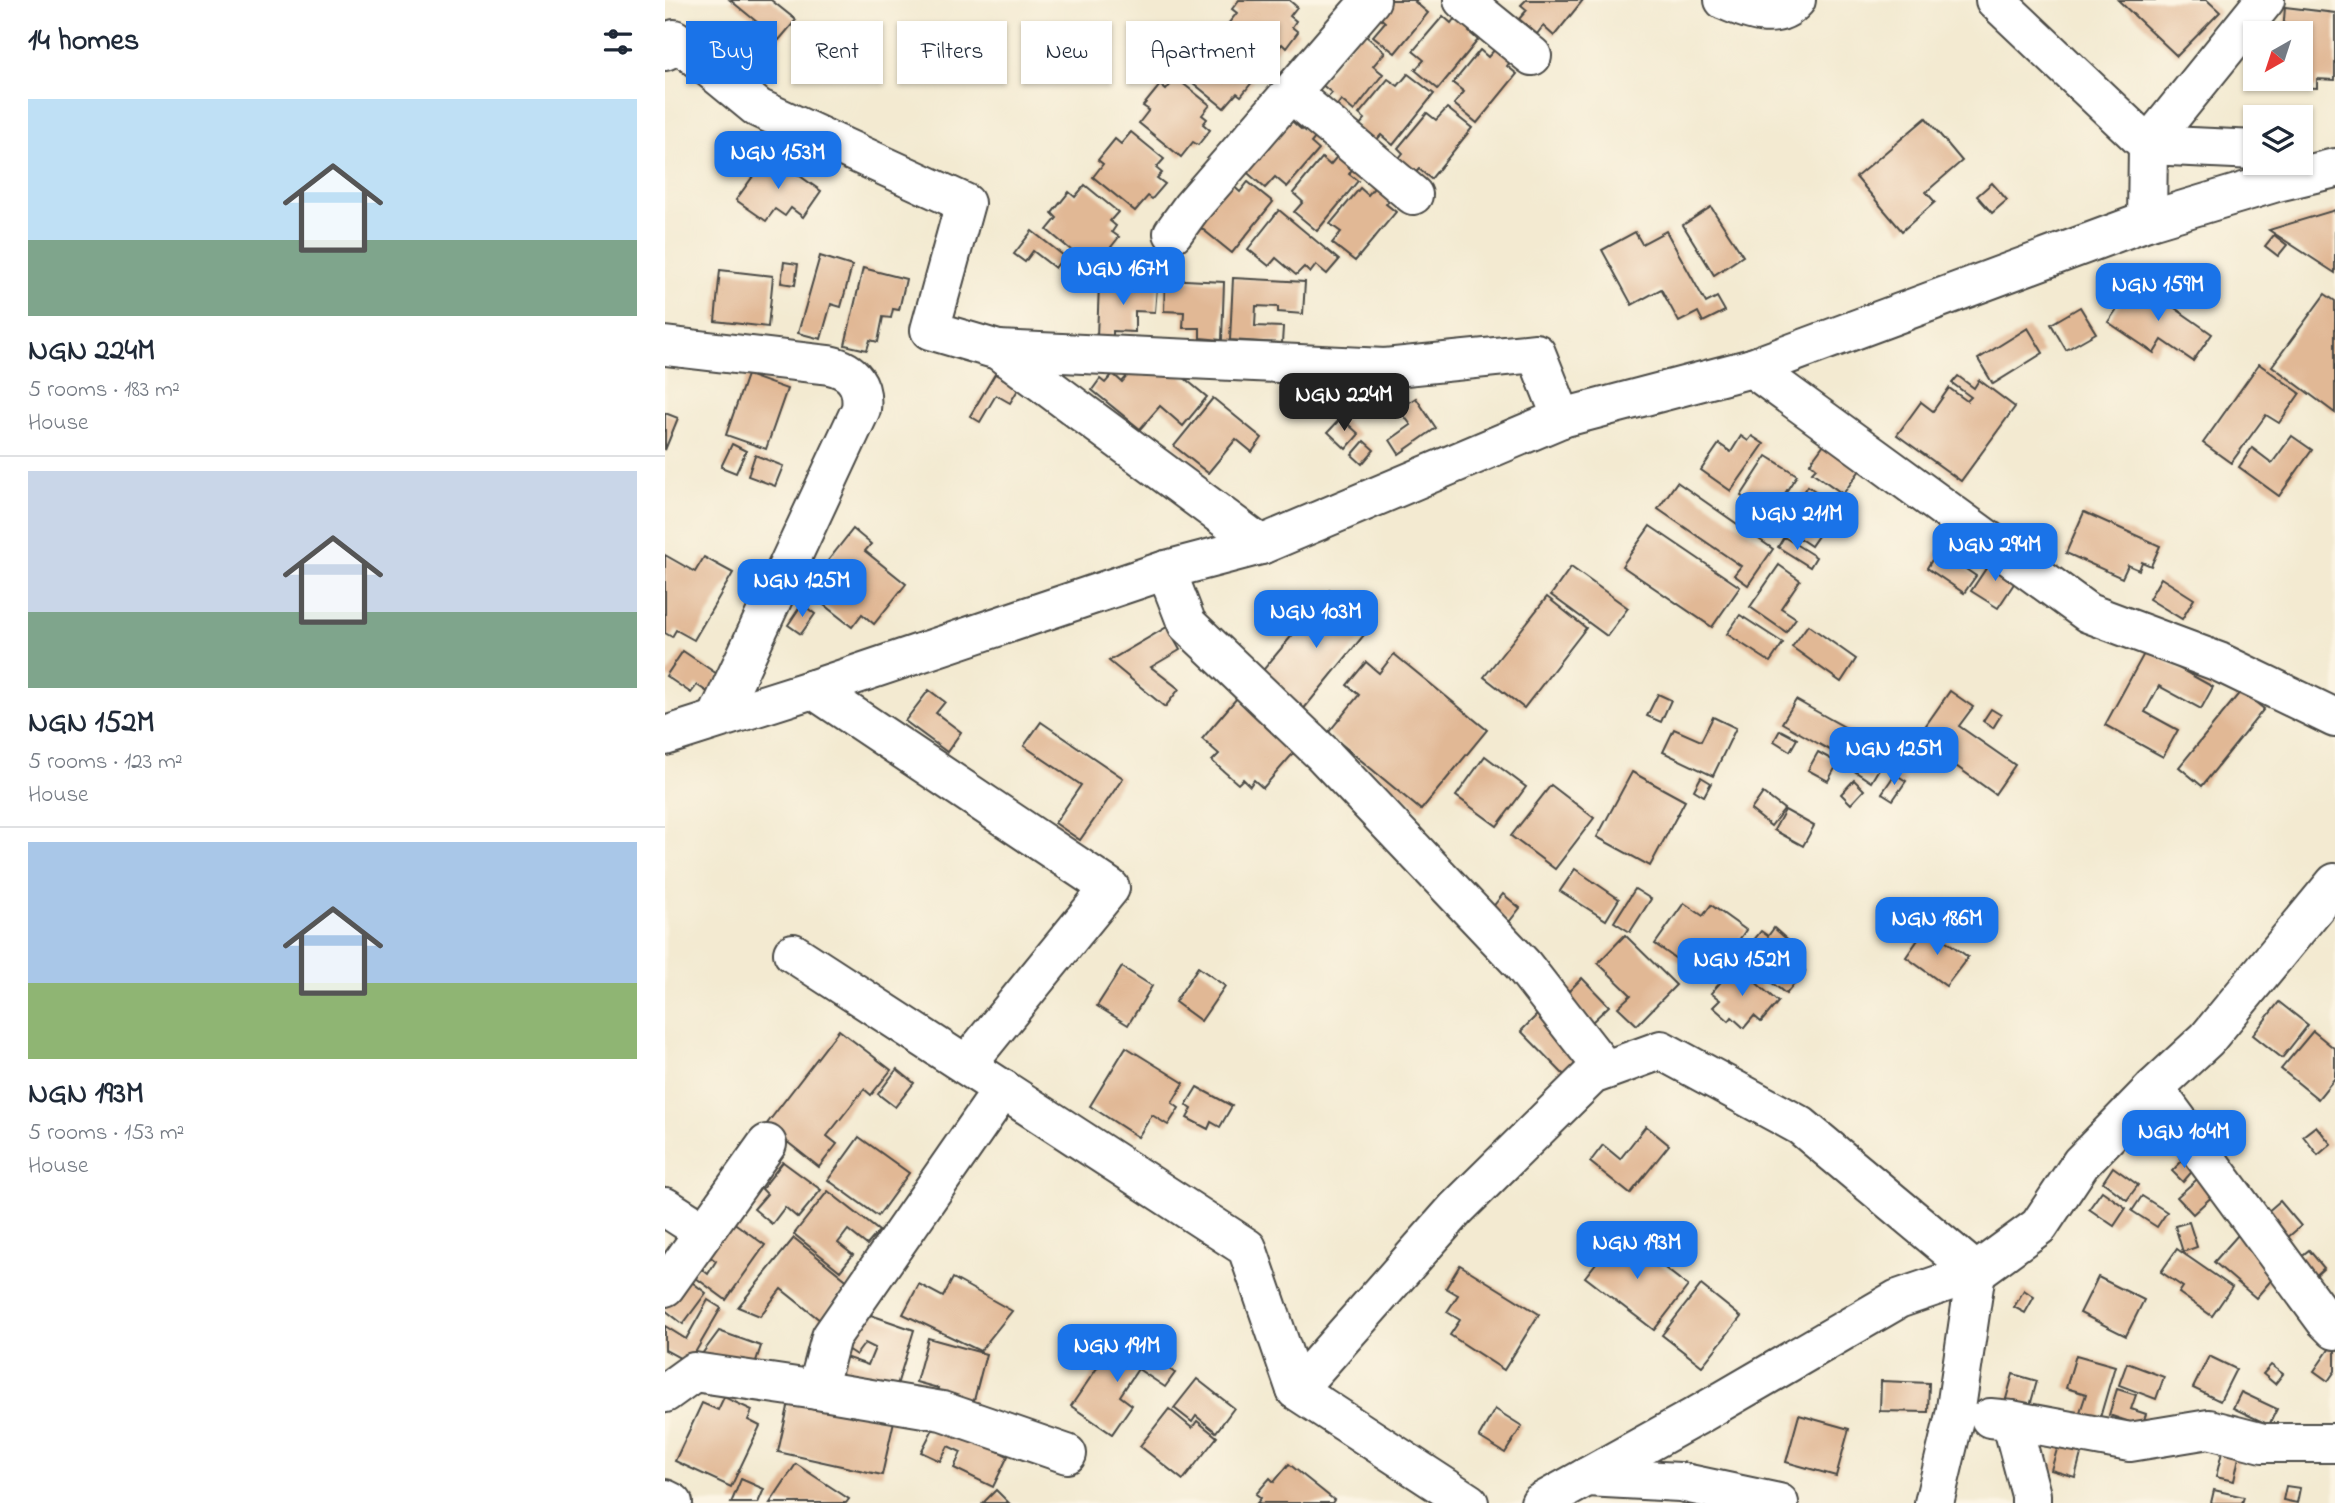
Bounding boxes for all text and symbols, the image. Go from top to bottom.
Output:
text: 14 homes [28,20,139,64]
chip: Buy [686,21,777,84]
chip: Rent [791,21,883,84]
chip: Filters [897,21,1007,84]
chip: New [1021,21,1112,84]
chip: Apartment [1126,21,1280,84]
north arrow [2243,21,2313,91]
map controls [2243,21,2313,175]
icon: filters [599,23,637,61]
button: layers [2243,105,2313,175]
pin: NGN 153M [706,132,850,191]
text: NGN 153M [730,137,826,170]
icon: home [270,145,396,271]
pin: NGN 167M [1051,247,1195,307]
text: NGN 167M [1077,253,1169,286]
pin: NGN 159M [2086,264,2230,323]
text: NGN 159M [2112,269,2204,302]
text: NGN 224M [28,330,155,374]
text: 5 rooms · 183 m² [28,374,180,407]
pin: NGN 224M [1272,374,1416,433]
text: NGN 224M [1295,379,1393,412]
text: House [28,407,88,440]
pin: NGN 211M [1725,492,1869,552]
text: NGN 211M [1751,498,1843,531]
icon: home [270,517,396,643]
pin: NGN 294M [1923,524,2067,583]
text: NGN 294M [1948,529,2042,562]
pin: NGN 125M [730,560,874,619]
text: NGN 125M [753,565,851,598]
pin: NGN 103M [1244,590,1388,650]
text: NGN 103M [1270,596,1362,629]
text: NGN 152M [28,702,155,746]
pin: NGN 125M [1822,728,1966,787]
text: NGN 125M [1845,733,1943,766]
text: 5 rooms · 123 m² [28,746,183,779]
text: House [28,779,88,812]
icon: home [270,888,396,1014]
pin: NGN 186M [1865,898,2009,957]
text: NGN 186M [1891,903,1983,936]
pin: NGN 152M [1670,939,1814,998]
text: NGN 152M [1693,944,1791,977]
text: NGN 193M [28,1073,144,1117]
pin: NGN 104M [2112,1110,2256,1170]
text: NGN 104M [2138,1116,2230,1149]
text: 5 rooms · 153 m² [28,1117,184,1150]
text: House [28,1150,88,1183]
pin: NGN 193M [1565,1222,1709,1281]
text: NGN 193M [1593,1227,1681,1260]
pin: NGN 191M [1045,1324,1189,1384]
text: NGN 191M [1074,1330,1160,1363]

